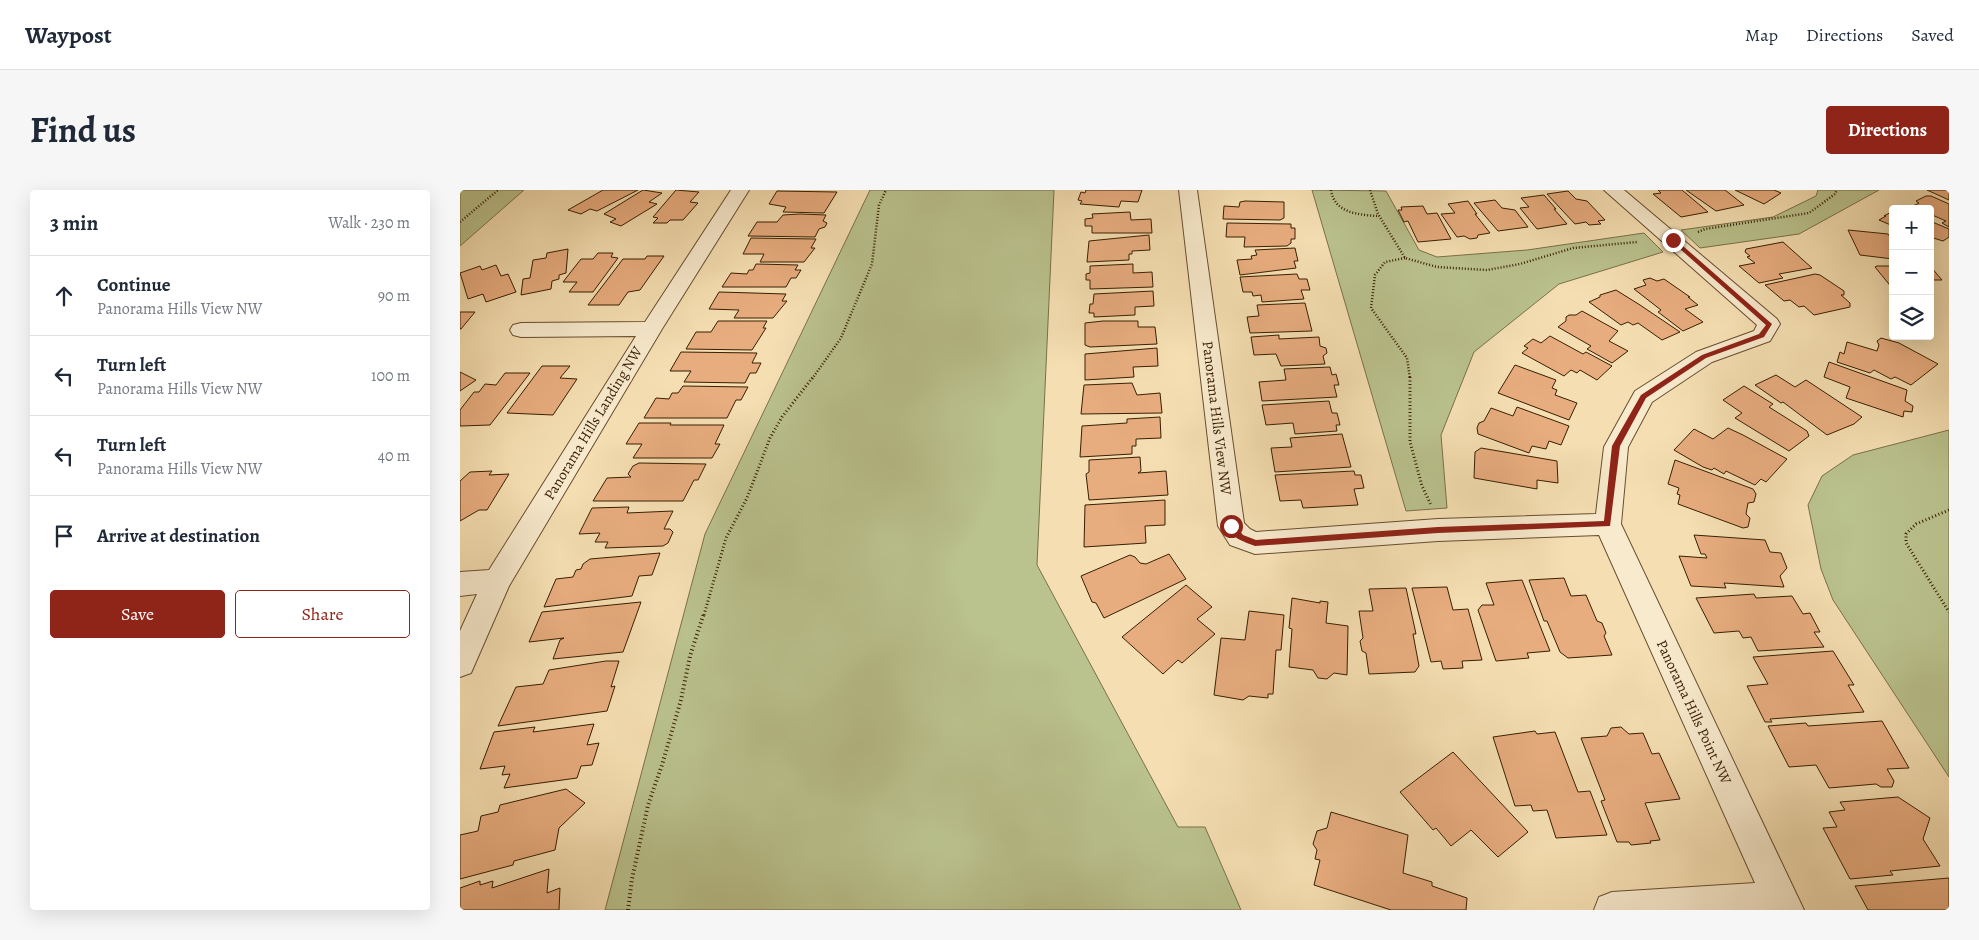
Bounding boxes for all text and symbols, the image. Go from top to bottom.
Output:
text: Waypost [25,19,112,51]
text: Map [1745,23,1778,47]
text: Directions [1806,23,1883,47]
text: Saved [1911,23,1954,47]
text: Find us [30,106,136,154]
button: Directions [1826,106,1949,154]
map controls [1889,205,1934,340]
button: + [1889,205,1934,250]
text: 3 min [50,209,98,237]
text: Walk · 230 m [328,212,410,234]
route end [1662,229,1685,252]
button: − [1889,250,1934,295]
text: Continue [97,272,171,298]
icon: ahead [50,282,78,310]
text: 90 m [378,285,410,307]
button: layers [1889,295,1934,340]
text: Panorama Hills View NW [97,298,263,320]
street label: Panorama Hills View NW [1198,340,1236,496]
street label: Panorama Hills Landing NW [539,342,647,504]
text: Turn left [97,352,166,378]
icon: left [50,362,78,390]
text: 100 m [371,365,410,387]
text: Panorama Hills View NW [97,378,263,400]
text: Turn left [97,432,166,458]
icon: left [50,442,78,470]
text: 40 m [378,445,410,467]
text: Panorama Hills View NW [97,458,263,480]
route start [1220,515,1243,538]
icon: arrive [50,522,78,550]
text: Arrive at destination [97,523,260,549]
button: Save [50,590,225,638]
button: Share [235,590,410,638]
street label: Panorama Hills Point NW [1652,636,1736,788]

